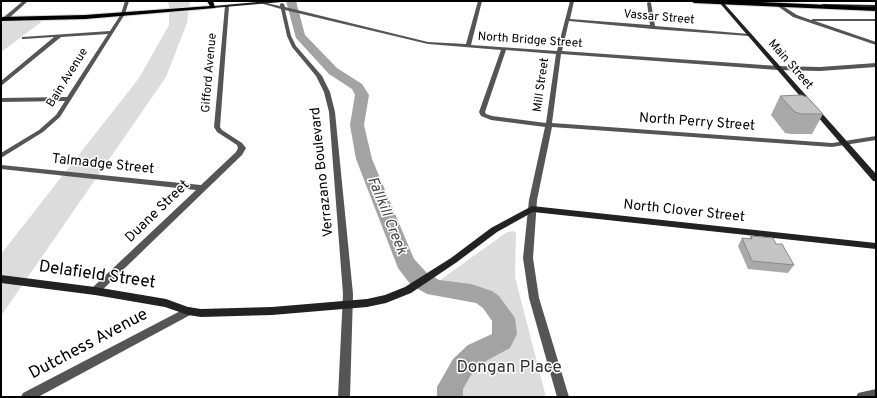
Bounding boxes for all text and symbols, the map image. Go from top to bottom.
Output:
street label: Vassar Street [623,8,695,28]
street label: North Bridge Street [477,30,583,52]
street label: Gifford Avenue [199,32,221,114]
street label: Main Street [764,37,816,93]
street label: Bain Avenue [44,46,92,110]
street label: Mill Street [531,57,553,113]
street label: Verrazano Boulevard [308,106,338,238]
street label: North Perry Street [638,111,756,135]
street label: Talmadge Street [51,151,155,179]
water label: Fallkill Creek [362,174,410,258]
street label: Duane Street [122,177,194,247]
street label: North Clover Street [622,197,746,227]
street label: Delafield Street [37,258,157,294]
street label: Dutchess Avenue [26,305,152,385]
park label: Dongan Place [456,359,562,379]

